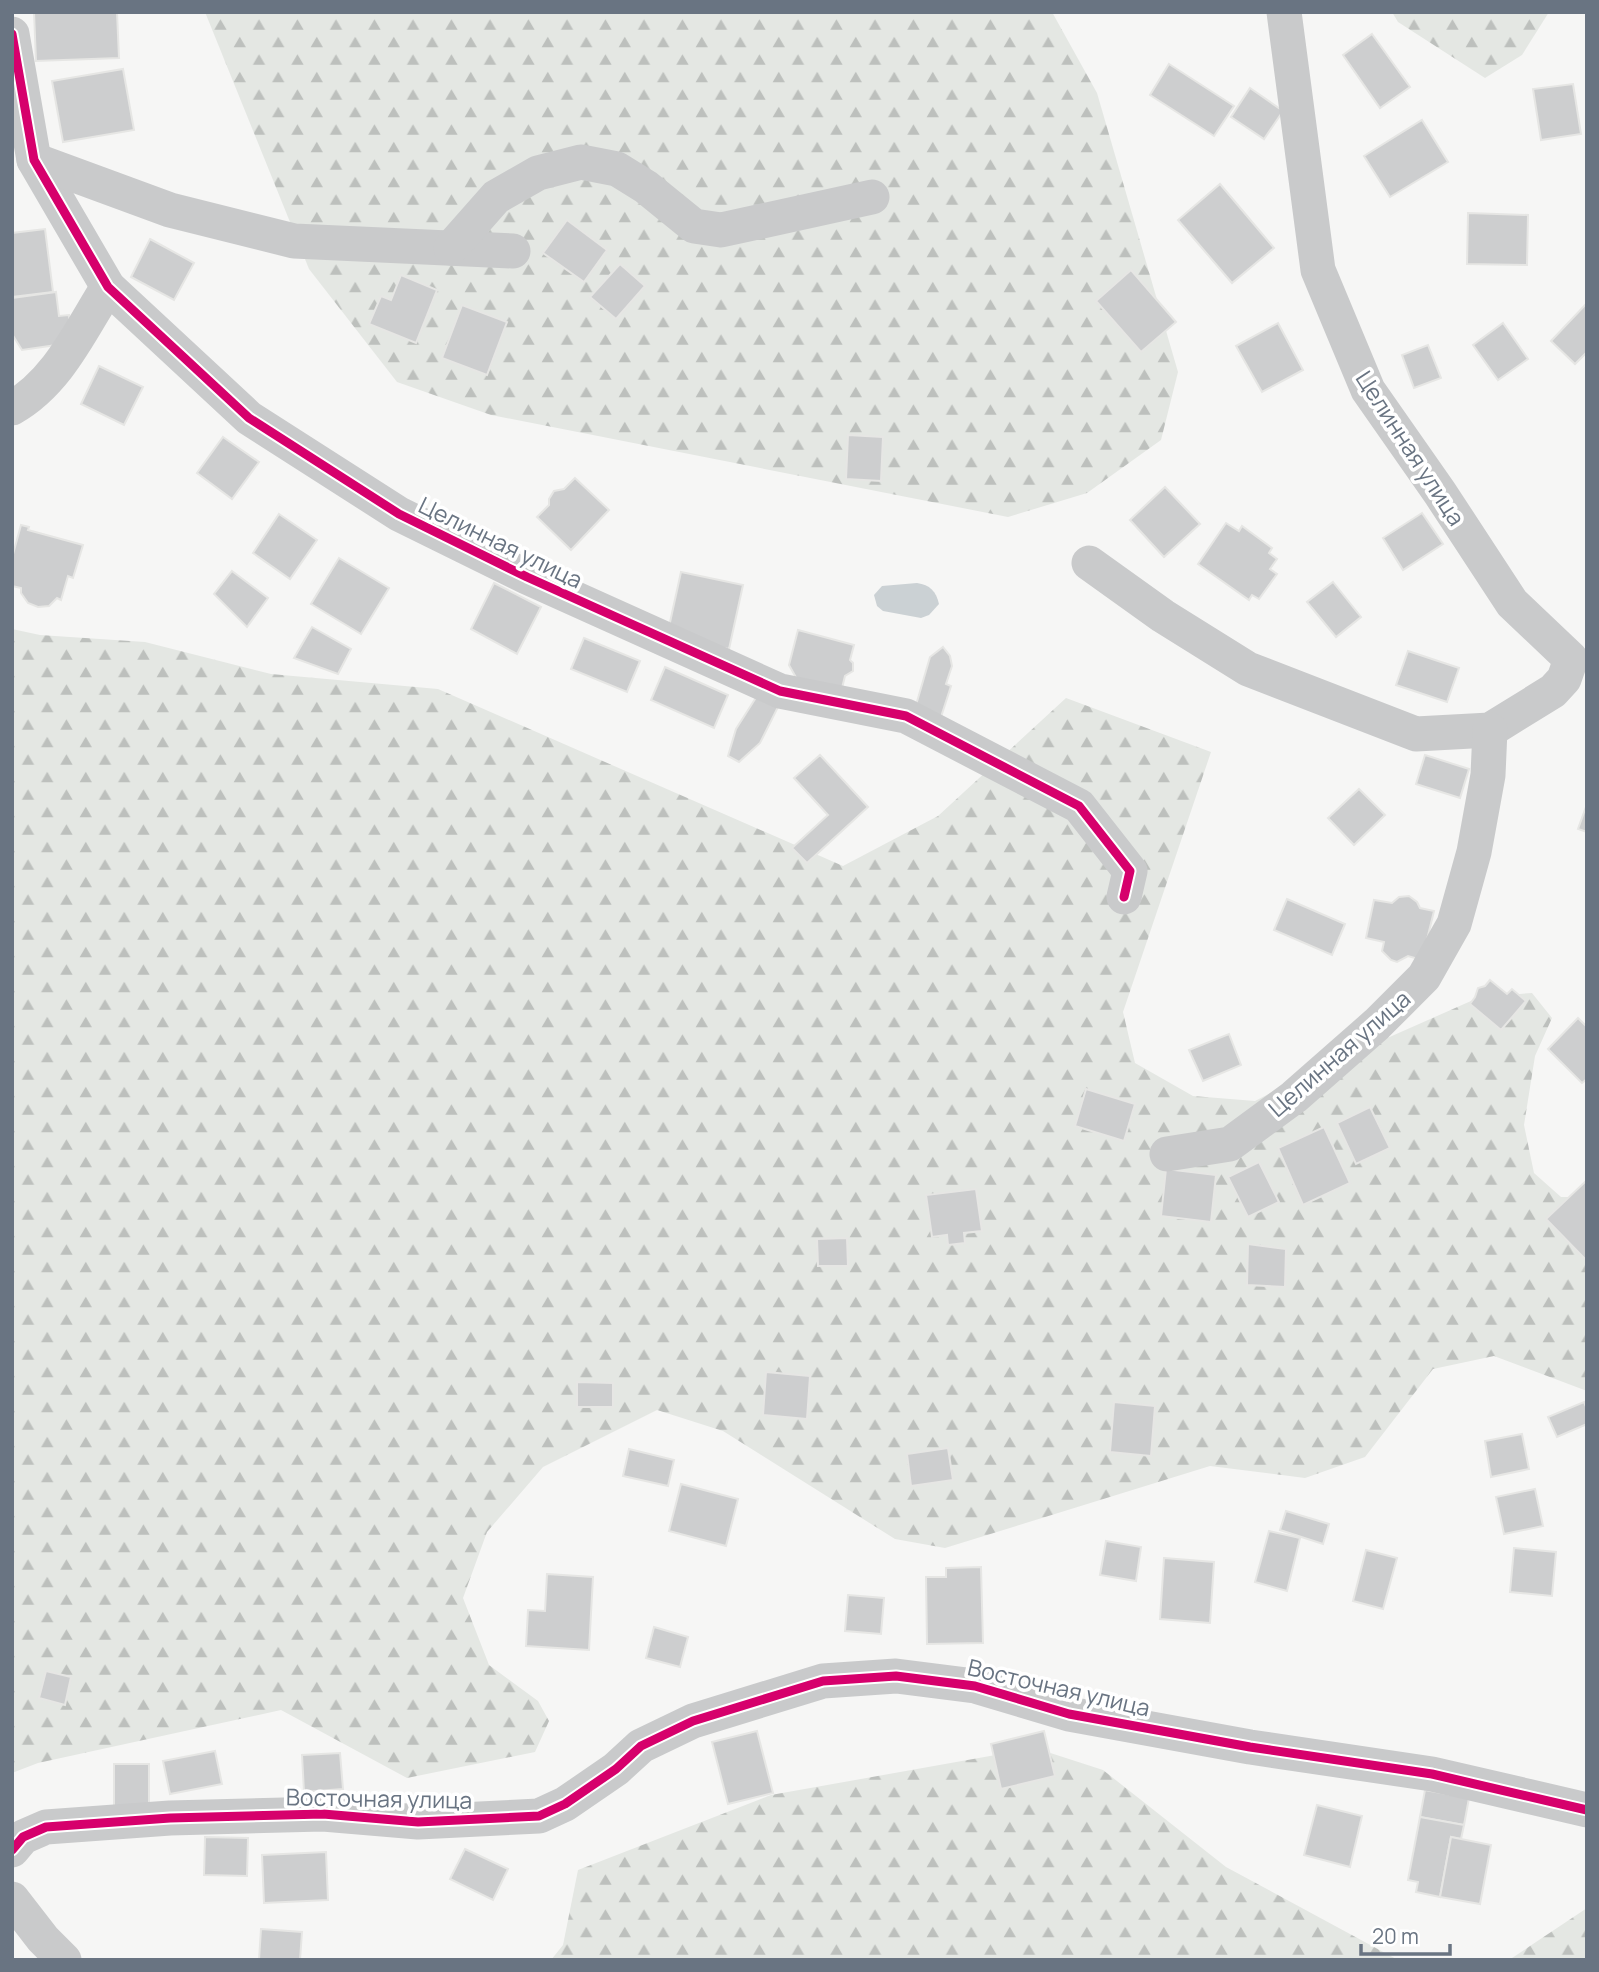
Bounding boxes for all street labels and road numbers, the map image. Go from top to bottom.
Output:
street label: Целинная улица [1349,364,1473,532]
street label: Целинная улица [414,488,588,596]
street label: Целинная улица [1261,982,1417,1124]
street label: Восточная улица [965,1650,1153,1724]
street label: Восточная улица [286,1780,472,1816]

